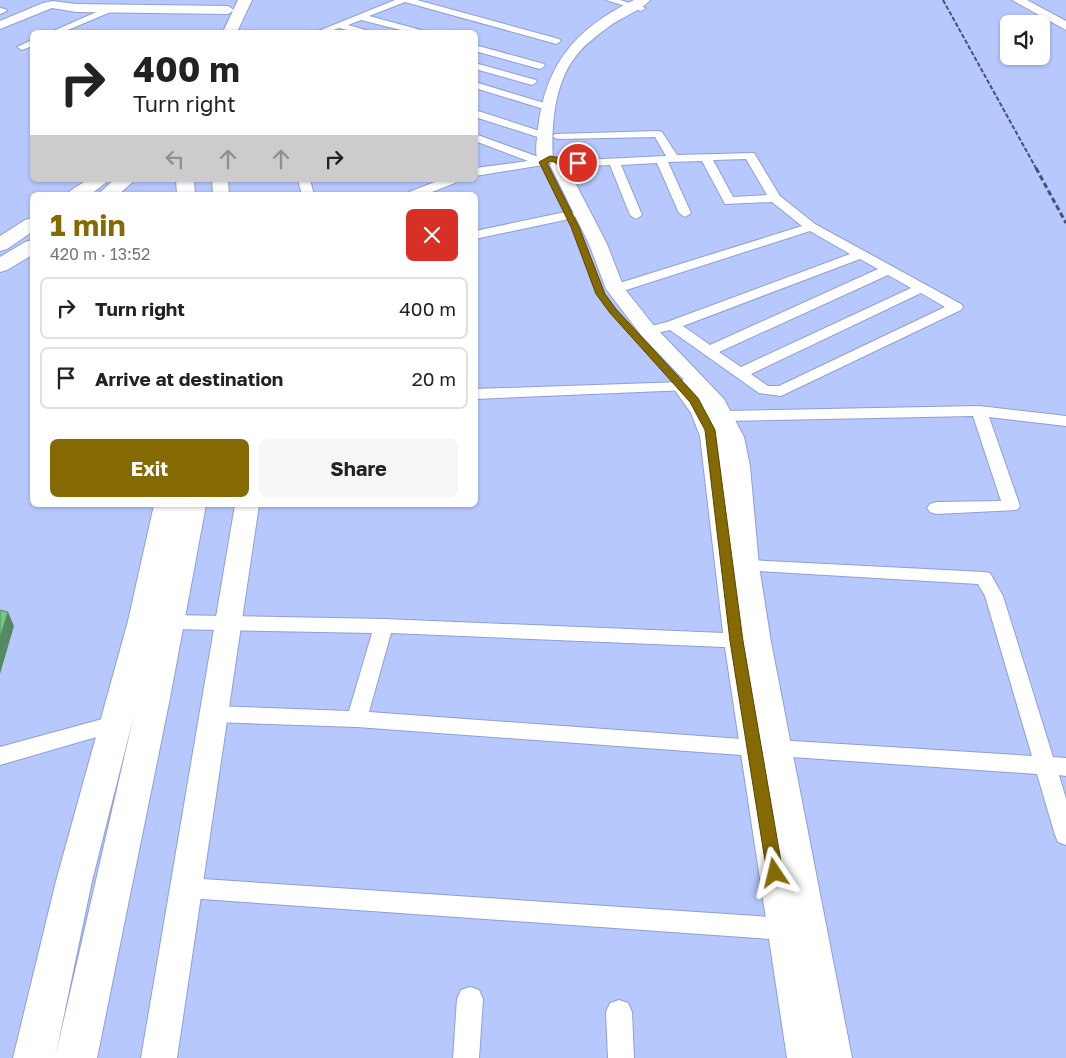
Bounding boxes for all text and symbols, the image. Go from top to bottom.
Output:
map controls [1000,15,1050,65]
button: sound [1000,15,1050,65]
text: 400 m [133,48,240,90]
icon: right [50,50,115,115]
text: Turn right [133,90,236,117]
pin [557,142,599,184]
icon: left [161,145,189,173]
icon: ahead [214,145,242,173]
icon: ahead [267,145,295,173]
icon: right [320,145,348,173]
icon: arrive [564,149,592,177]
text: 1 min [50,207,126,243]
button: close [406,209,458,261]
text: 420 m · 13:52 [50,244,150,264]
icon: right [52,294,80,322]
text: Turn right [95,297,185,320]
text: 400 m [399,297,456,320]
icon: arrive [52,364,80,392]
text: Arrive at destination [95,367,283,390]
text: 20 m [412,367,456,390]
button: Exit [50,439,249,497]
button: Share [259,439,458,497]
position arrow [748,846,800,898]

